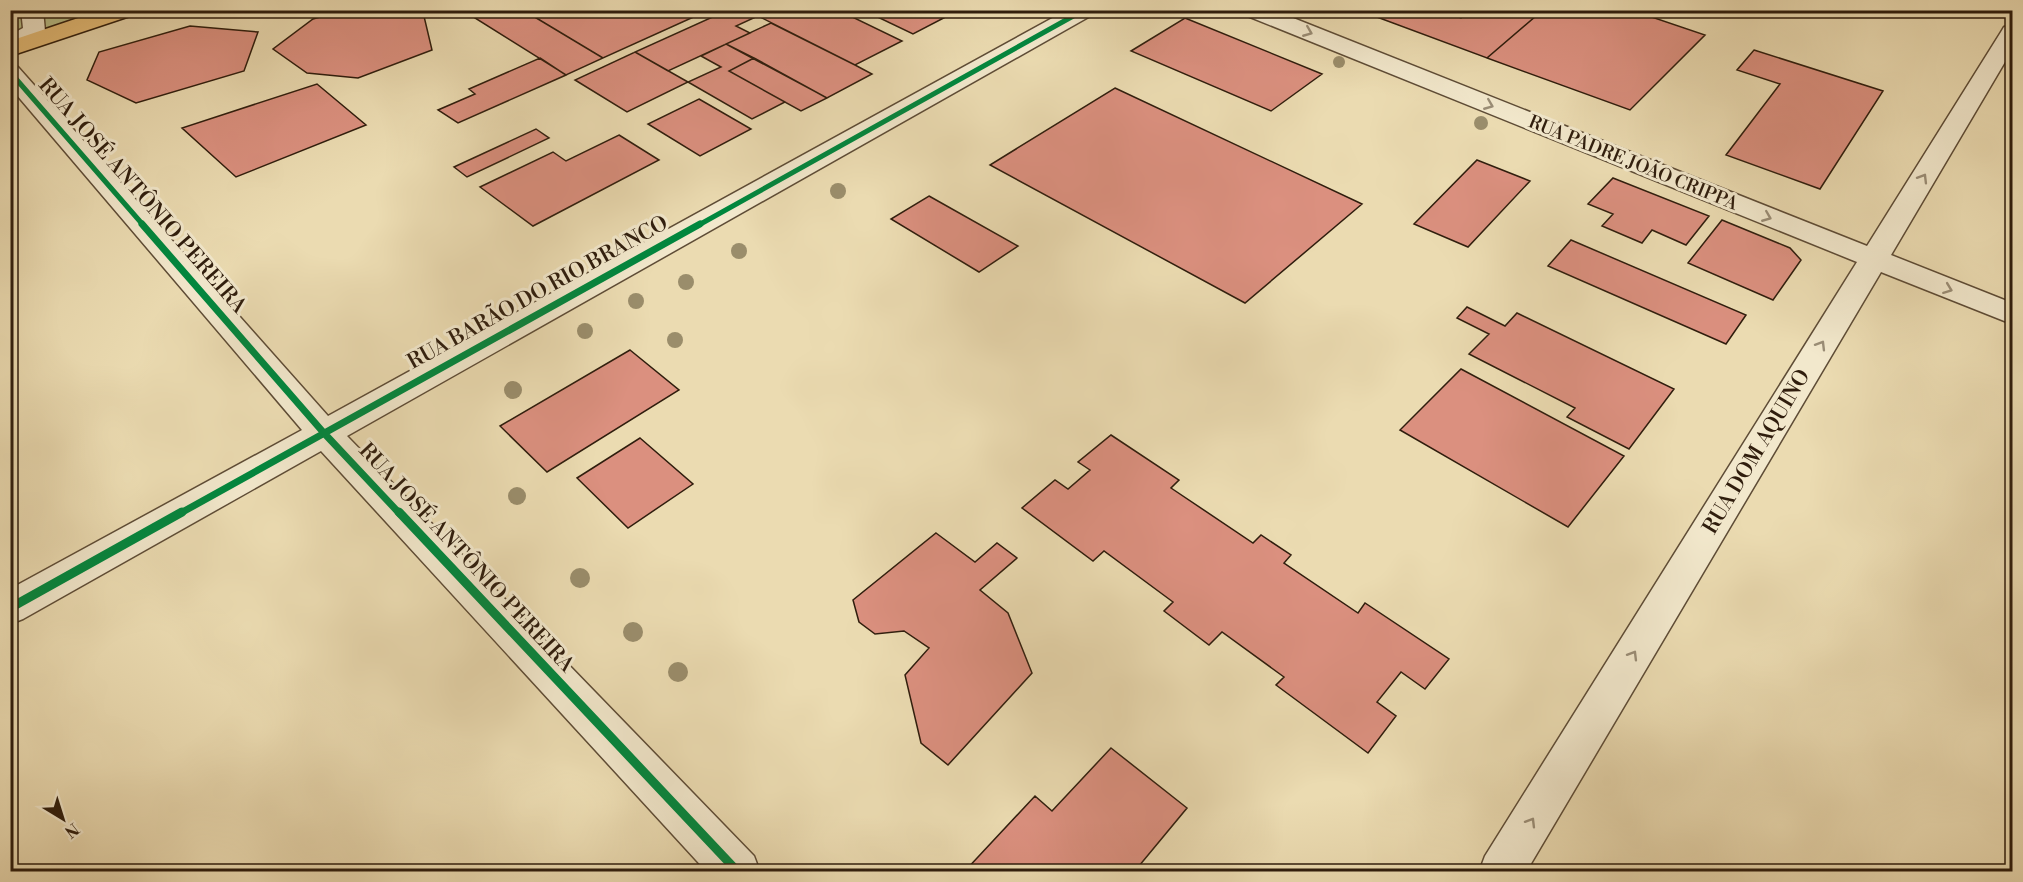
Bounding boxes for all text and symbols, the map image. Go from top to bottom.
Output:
one-way arrow [1301,25,1312,37]
street label: RUA JOSÉ ANTÔNIO PEREIRA [32,71,254,320]
one-way arrow [1482,98,1493,110]
street label: RUA PADRE JOÃO CRIPPA [1525,109,1742,216]
one-way arrow [1915,174,1927,184]
street label: RUA BARÃO DO RIO BRANCO [402,209,673,376]
one-way arrow [1761,210,1772,222]
one-way arrow [1942,282,1953,294]
one-way arrow [1814,341,1826,351]
street label: RUA DOM AQUINO [1698,365,1816,539]
street label: RUA JOSÉ ANTÔNIO PEREIRA [353,436,582,679]
one-way arrow [1625,651,1637,661]
north arrow [33,789,93,849]
one-way arrow [1524,817,1535,828]
text: N [60,818,83,842]

